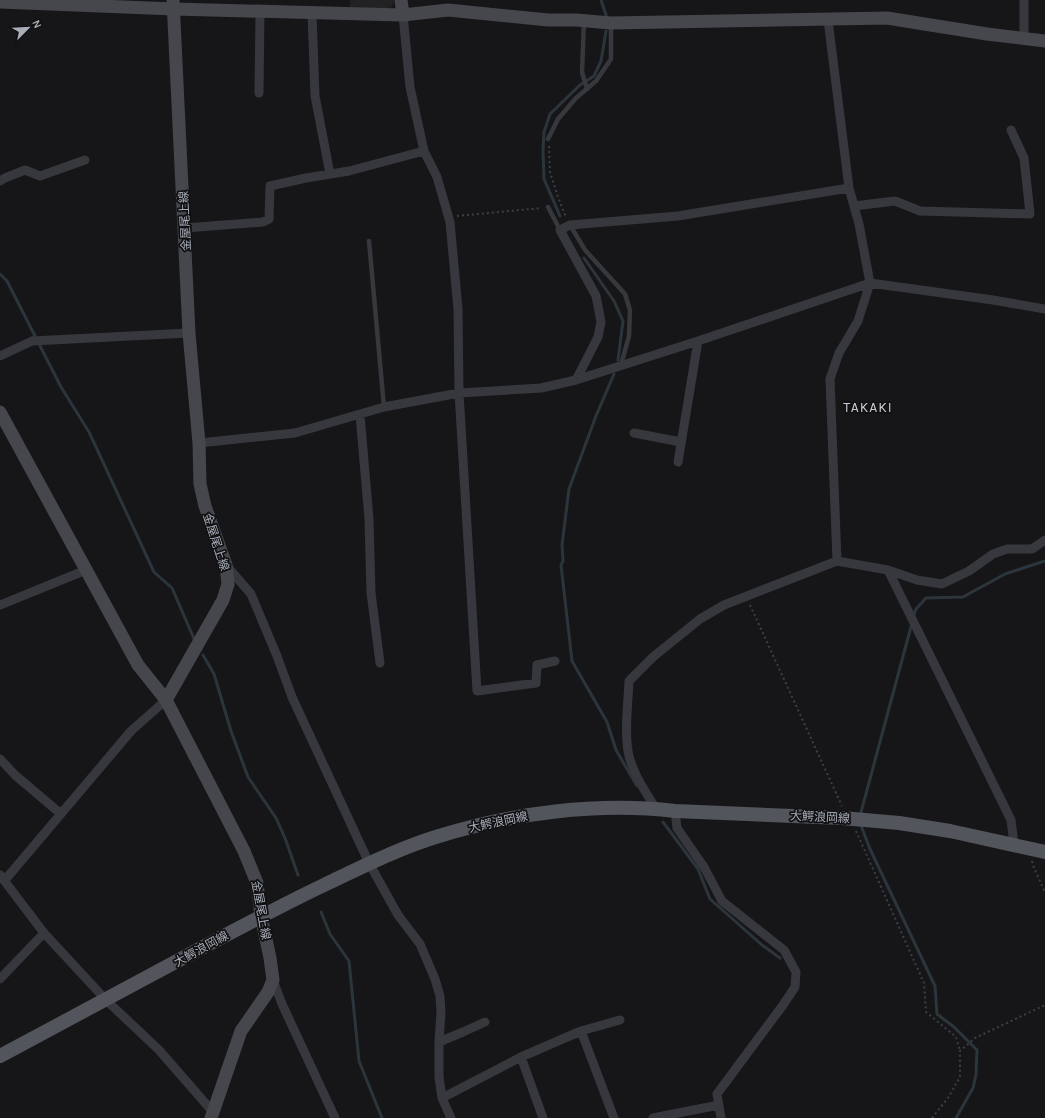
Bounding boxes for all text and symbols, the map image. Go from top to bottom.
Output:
north arrow [8,8,48,48]
text: N [29,18,44,30]
street label: 金屋尾上線 [176,191,194,251]
district label: TAKAKI [843,399,893,416]
street label: 金屋尾上線 [200,511,232,573]
street label: 大鰐浪岡線 [790,808,850,826]
street label: 大鰐浪岡線 [467,809,529,835]
street label: 金屋尾上線 [249,879,273,941]
street label: 大鰐浪岡線 [171,928,231,970]

